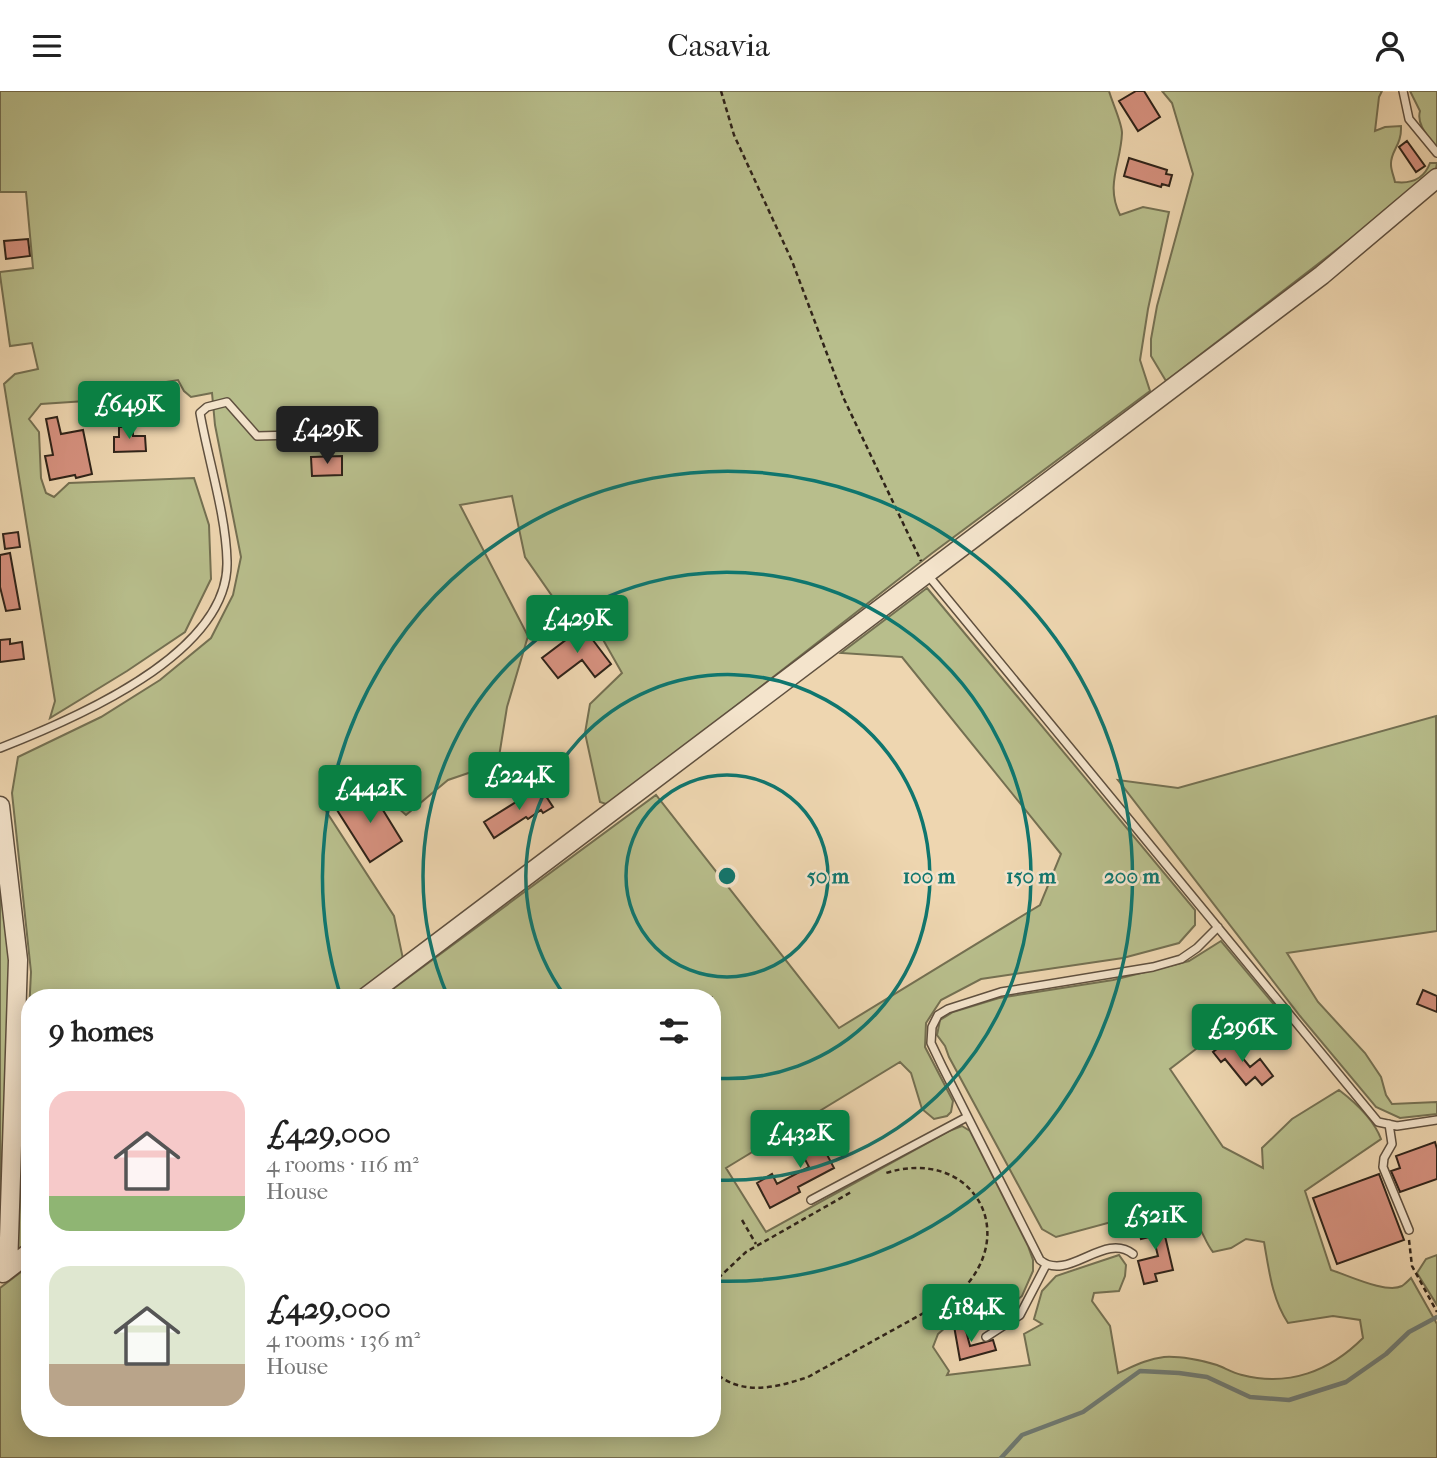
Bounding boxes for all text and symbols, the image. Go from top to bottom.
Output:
icon: menu [28,27,66,65]
text: Casavia [667,27,770,64]
icon: person [1371,27,1409,65]
pin: £649K [80,381,178,441]
text: £649K [94,390,164,417]
pin: £429K [278,407,376,466]
text: £429K [292,415,362,442]
pin: £429K [528,595,626,655]
text: £429K [542,604,612,631]
pin: £224K [470,753,568,812]
text: £224K [484,761,554,788]
pin: £442K [321,765,419,825]
text: £442K [334,774,406,801]
centre of rings [715,864,739,888]
text: 50 m [807,864,850,888]
text: 100 m [903,864,956,888]
text: 150 m [1006,864,1057,888]
text: 200 m [1104,864,1161,888]
pin: £296K [1193,1005,1291,1064]
icon: filters [655,1012,693,1050]
text: £296K [1208,1013,1276,1040]
text: 9 homes [49,1014,154,1049]
pin: £432K [751,1111,849,1170]
text: £429,000 [266,1116,391,1151]
icon: home [105,1119,189,1203]
text: £432K [767,1119,833,1146]
text: 4 rooms · 116 m² [266,1151,419,1178]
text: House [266,1178,328,1205]
pin: £521K [1106,1193,1204,1252]
text: £521K [1124,1201,1186,1228]
pin: £184K [922,1285,1020,1344]
text: £429,000 [266,1291,391,1326]
text: £184K [938,1293,1004,1320]
icon: home [105,1294,189,1378]
text: 4 rooms · 136 m² [266,1326,420,1353]
text: House [266,1353,328,1380]

